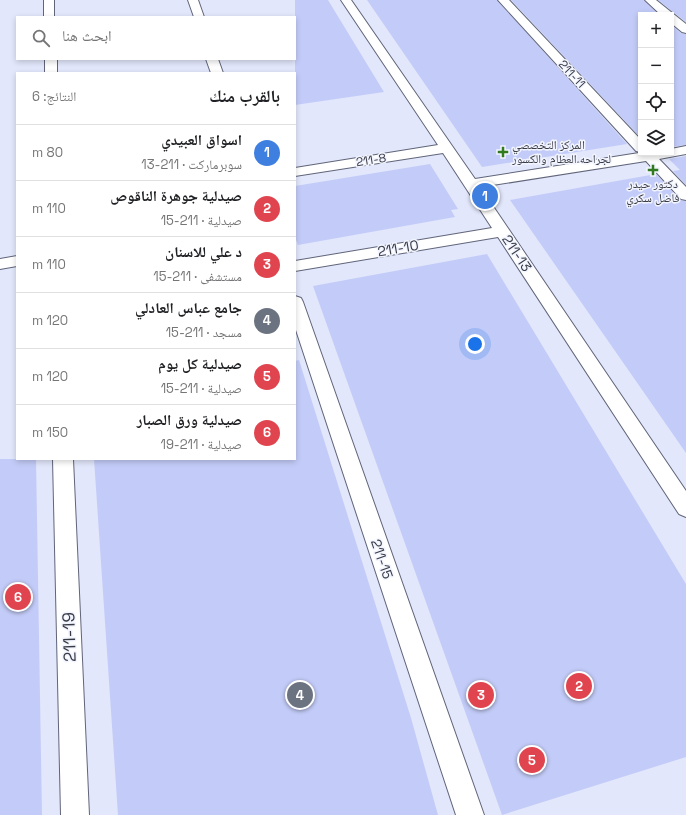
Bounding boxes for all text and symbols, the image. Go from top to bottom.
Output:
map controls [638,12,674,156]
button: + [638,12,674,48]
search box [16,16,296,60]
text: ابحث هنا [62,26,112,45]
icon: search [30,27,52,49]
button: − [638,48,674,84]
street label: 211-11 [555,57,589,91]
button: locate [638,84,674,120]
text: بالقرب منك [209,85,280,107]
text: النتائج: 6 [32,88,76,105]
button: layers [638,120,674,156]
text: اسواق العبيدي [161,130,242,149]
place label: المركز التخصصي لجراحه العظام والكسور [511,137,611,167]
text: 80 m [32,144,63,161]
text: 1 [264,144,270,161]
marker: المركز التخصصي لجراحه العظام والكسور [497,146,509,158]
street label: 211-8 [355,150,387,170]
text: سوبرماركت · 211-13 [141,156,242,173]
marker: دكتور حيدر فاضل سكري [647,164,659,176]
place label: دكتور حيدر فاضل سكري [626,176,680,208]
pin: 1 [472,181,498,211]
text: صيدلية جوهرة الناقوص [110,186,242,205]
text: 110 m [32,200,66,217]
text: 2 [263,200,271,217]
text: صيدلية · 211-15 [161,212,242,229]
street label: 211-13 [498,231,536,275]
street label: 211-10 [376,236,420,260]
text: د علي للاسنان [165,242,242,261]
text: 110 m [32,256,66,273]
text: 3 [263,256,271,273]
text: مستشفى · 211-15 [153,268,242,285]
text: جامع عباس العادلي [135,298,242,317]
text: 120 m [32,312,68,329]
text: 4 [263,312,271,329]
text: مسجد · 211-15 [166,324,242,341]
your location [465,334,485,354]
text: صيدلية كل يوم [158,354,242,373]
text: 120 m [32,368,68,385]
text: 5 [263,368,271,385]
text: صيدلية · 211-15 [161,380,242,397]
text: صيدلية ورق الصبار [137,410,242,429]
text: 150 m [32,424,68,441]
text: 6 [263,424,271,441]
text: صيدلية · 211-19 [160,436,242,453]
street label: 211-15 [367,537,397,581]
pin: 6 [5,582,31,612]
street label: 211-19 [57,612,81,662]
pin: 2 [566,671,592,701]
pin: 4 [287,680,313,710]
pin: 3 [468,680,494,710]
pin: 5 [519,745,545,775]

